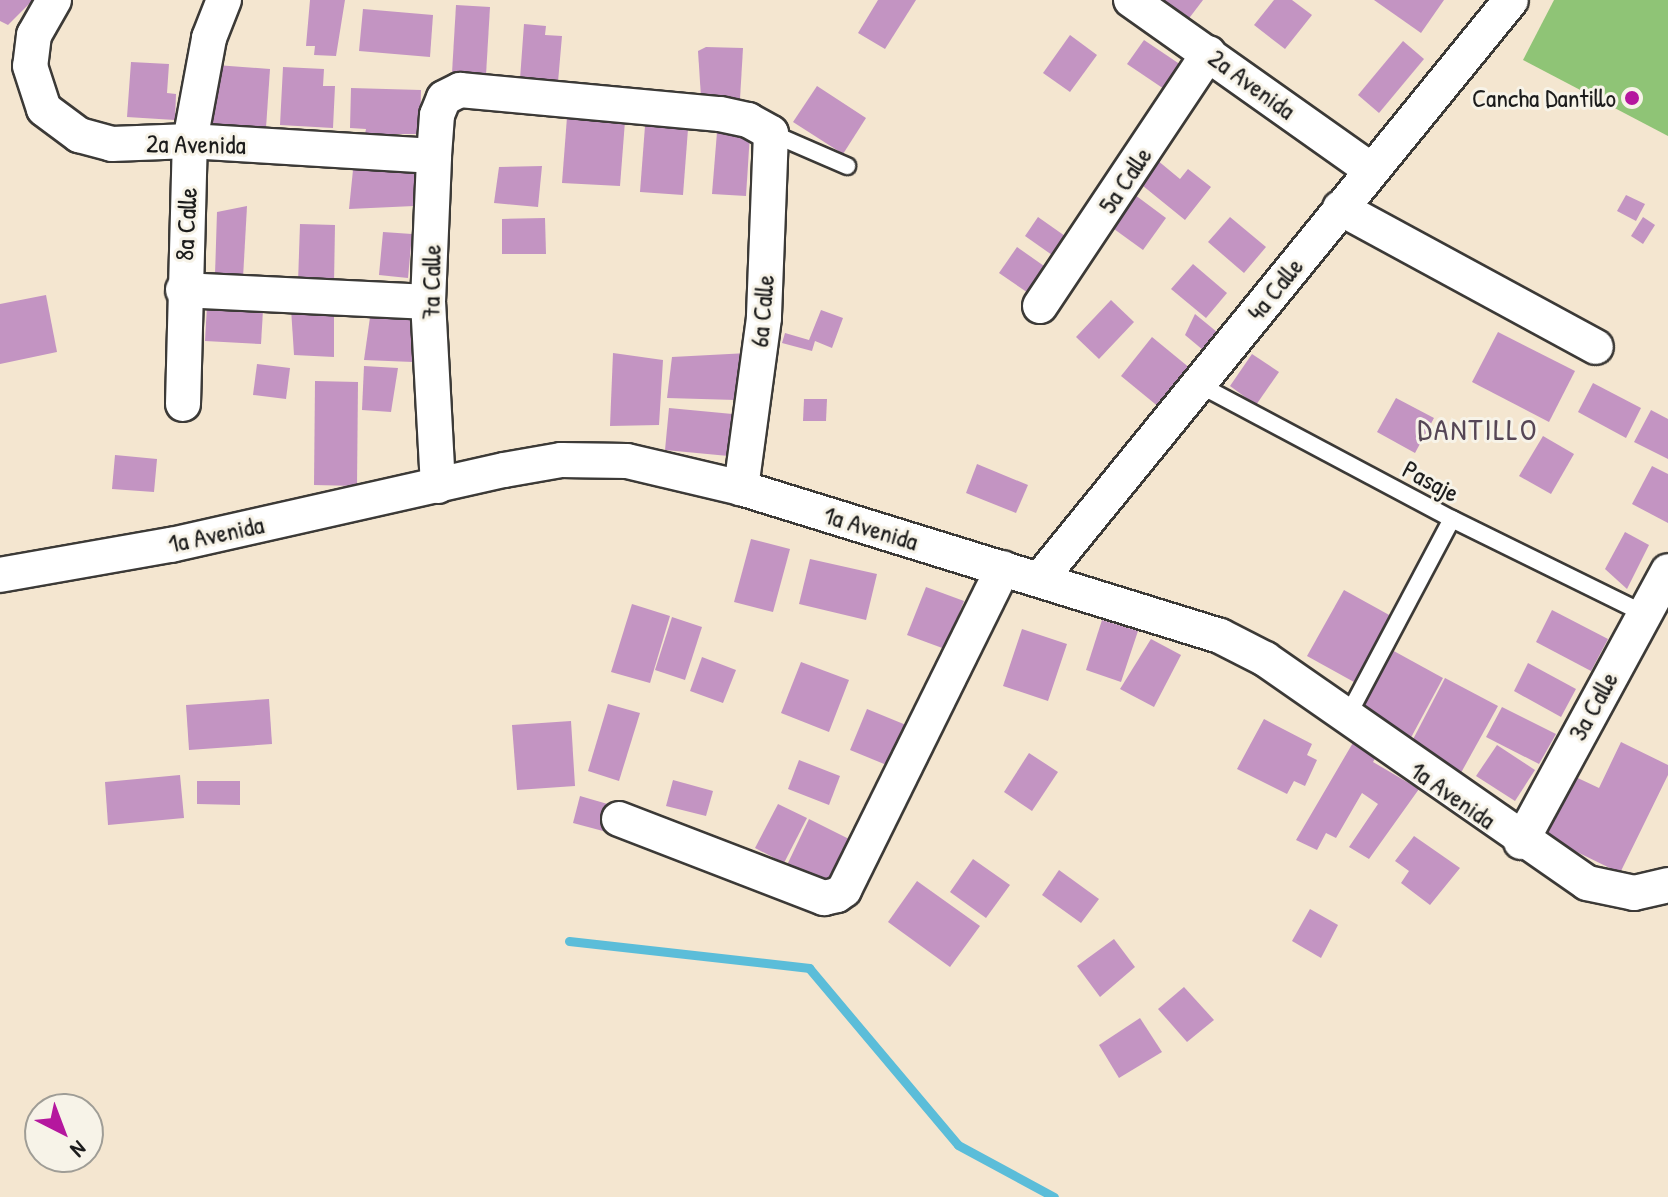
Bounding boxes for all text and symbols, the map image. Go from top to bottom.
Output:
street label: 2a Avenida [1203,42,1301,126]
place label: Cancha Dantillo [1472,82,1616,114]
marker: Cancha Dantillo [1623,89,1641,107]
street label: 2a Avenida [146,128,246,160]
street label: 5a Calle [1092,141,1158,219]
street label: 8a Calle [169,187,203,261]
street label: 7a Calle [415,244,447,320]
street label: 4a Calle [1240,251,1310,327]
street label: 6a Calle [743,274,781,348]
district label: DANTILLO [1418,411,1538,447]
street label: Pasaje [1397,453,1465,509]
street label: 1a Avenida [820,499,922,557]
street label: 1a Avenida [165,509,267,559]
street label: 3a Calle [1561,666,1625,746]
street label: 1a Avenida [1404,754,1502,836]
north arrow [24,1093,104,1173]
text: N [64,1134,93,1164]

